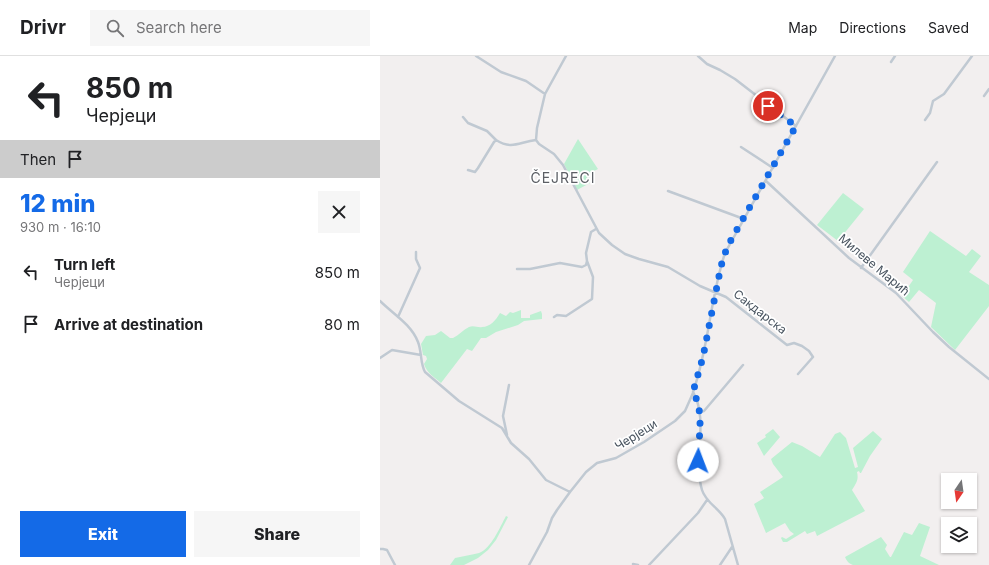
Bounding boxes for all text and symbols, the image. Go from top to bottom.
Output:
search box [90,10,370,46]
text: Drivr [20,16,66,39]
icon: search [104,17,126,39]
text: Search here [136,18,222,37]
text: Map [788,19,817,36]
text: Directions [839,19,906,36]
text: Saved [928,19,969,36]
text: 850 m [86,71,173,105]
icon: left [20,72,72,124]
pin [751,89,785,123]
icon: arrive [757,95,779,117]
text: Черјеци [86,105,156,126]
icon: arrive [64,148,86,170]
text: Then [20,150,56,169]
district label: ČEJRECI [530,169,596,186]
text: 12 min [20,189,95,218]
button: close [318,191,360,233]
text: 930 m · 16:10 [20,219,101,235]
street label: Милеве Мaрић [836,231,913,299]
text: Turn left [54,255,115,274]
icon: left [20,261,42,283]
text: 850 m [315,263,360,282]
text: Черјеци [54,274,105,290]
street label: Сакдарска [731,286,790,337]
icon: arrive [20,313,42,335]
text: Arrive at destination [54,315,203,334]
text: 80 m [324,315,360,334]
street label: Черјеци [612,416,660,453]
position arrow [677,440,719,482]
north arrow [941,473,977,509]
map controls [941,473,977,553]
button: Exit [20,511,186,557]
button: Share [194,511,360,557]
button: layers [941,517,977,553]

